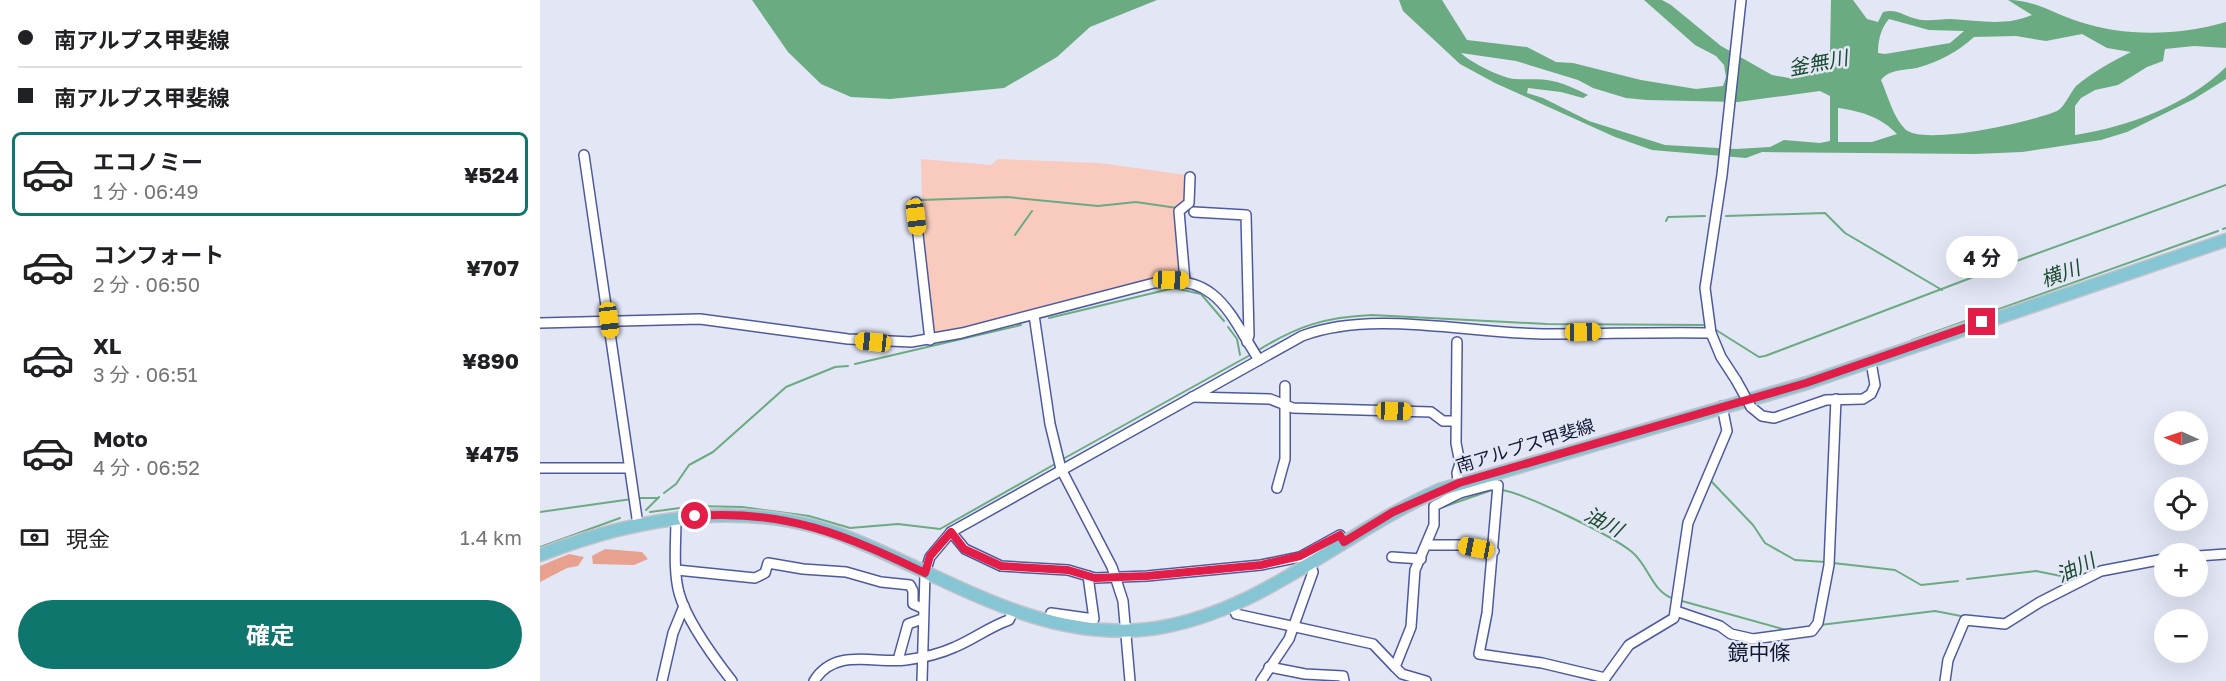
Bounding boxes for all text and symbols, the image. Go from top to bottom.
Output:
text: 南アルプス甲斐線 [54,26,230,53]
water label: 釜無川 [1786,44,1852,80]
text: 南アルプス甲斐線 [54,84,230,111]
icon: car [21,147,75,201]
text: エコノミー [93,148,203,175]
text: ¥524 [464,161,519,188]
text: 1 分 · 06:49 [93,179,199,203]
car [905,198,927,236]
callout: 4 分 [1946,235,2018,277]
icon: car [21,240,75,294]
text: コンフォート [93,241,224,268]
text: 4 分 [1963,245,2001,269]
text: ¥707 [466,254,519,281]
water label: 横川 [2037,254,2085,291]
car [1153,270,1189,290]
text: 2 分 · 06:50 [93,272,200,296]
car [598,301,620,339]
route end [1968,308,1995,335]
car [1565,323,1601,341]
car [854,331,892,353]
text: XL [93,332,121,359]
icon: car [21,333,75,387]
text: ¥890 [462,347,519,374]
text: 3 分 · 06:51 [93,362,198,386]
car [1376,401,1412,421]
north arrow [2154,411,2208,465]
map controls [2154,411,2208,663]
street label: 南アルプス甲斐線 [1453,413,1597,477]
text: Moto [93,425,148,452]
icon: car [21,426,75,480]
text: ¥475 [465,440,519,467]
text: 4 分 · 06:52 [93,455,200,479]
button: locate [2154,477,2208,531]
water label: 油川 [1581,501,1629,542]
route start [681,502,708,529]
icon: cash [18,521,51,554]
text: 現金 [66,525,110,552]
text: 1.4 km [460,525,522,549]
car [1457,536,1495,560]
button: + [2154,543,2208,597]
water label: 油川 [2052,547,2100,586]
button: 確定 [18,600,522,669]
button: − [2154,609,2208,663]
district label: 鏡中條 [1728,639,1791,665]

